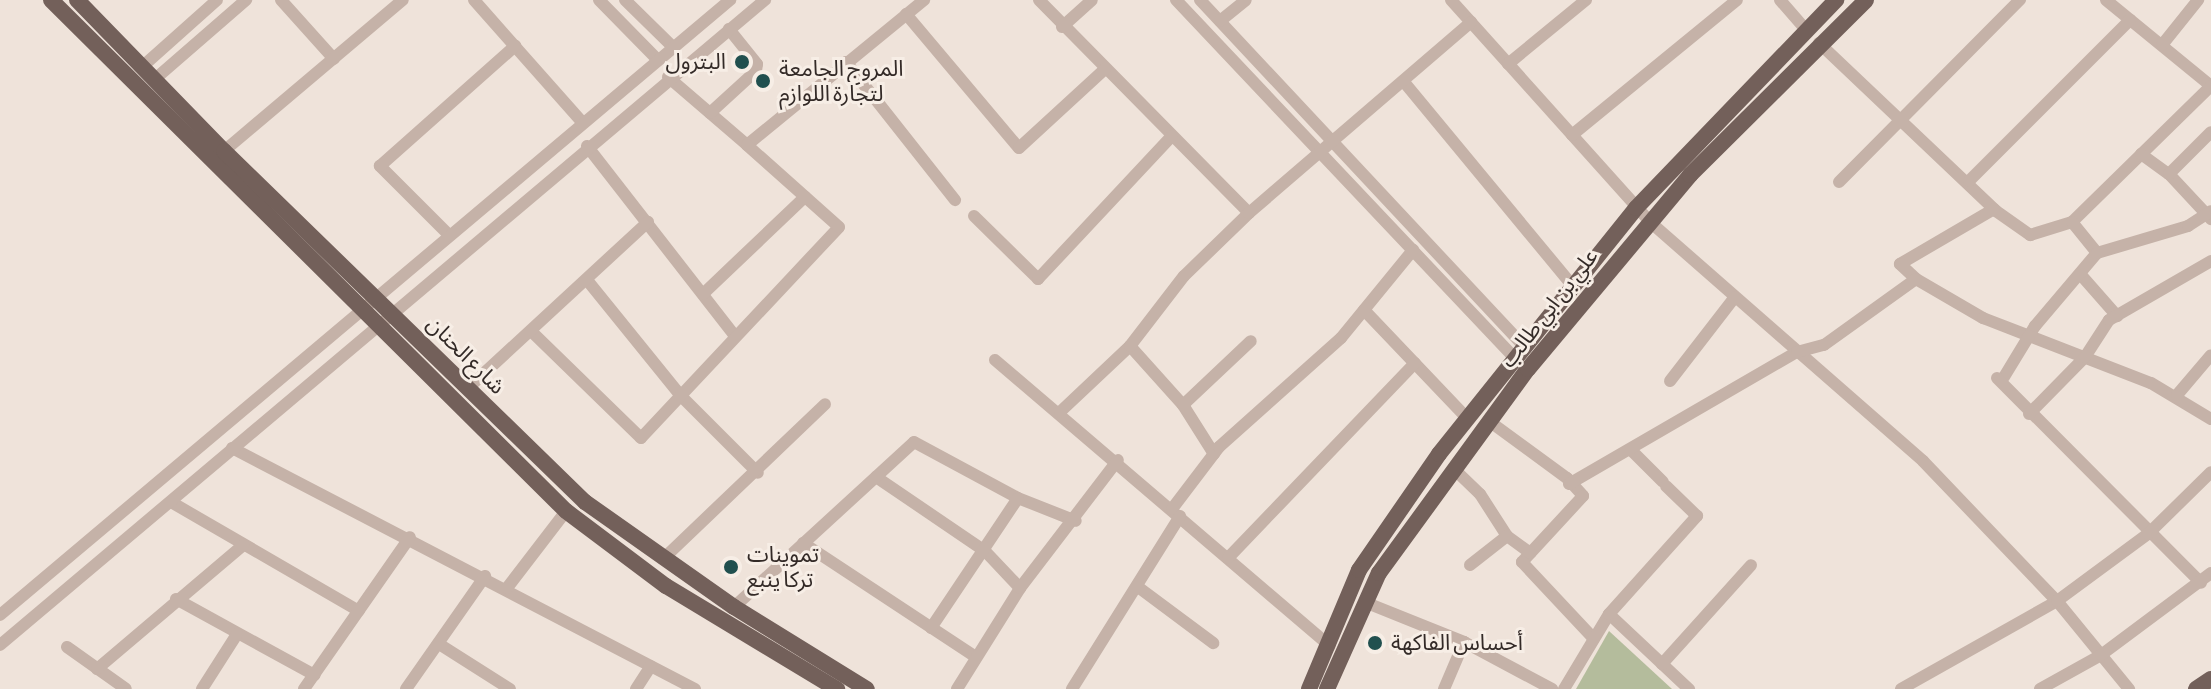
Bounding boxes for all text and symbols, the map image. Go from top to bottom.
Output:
place label: البترول [665,49,726,75]
marker: البترول [733,53,751,71]
place label: المروج الجامعة لتجارة اللوازم [779,55,903,106]
marker: المروج الجامعة لتجارة اللوازم [754,72,772,90]
street label: علي بن ابي طالب [1494,243,1604,373]
street label: شارع الحنان [421,310,511,400]
place label: تموينات تركا ينبع [747,541,819,592]
marker: تموينات تركا ينبع [722,558,740,576]
place label: أحساس الفاكهة [1391,630,1523,656]
marker: أحساس الفاكهة [1366,634,1384,652]

